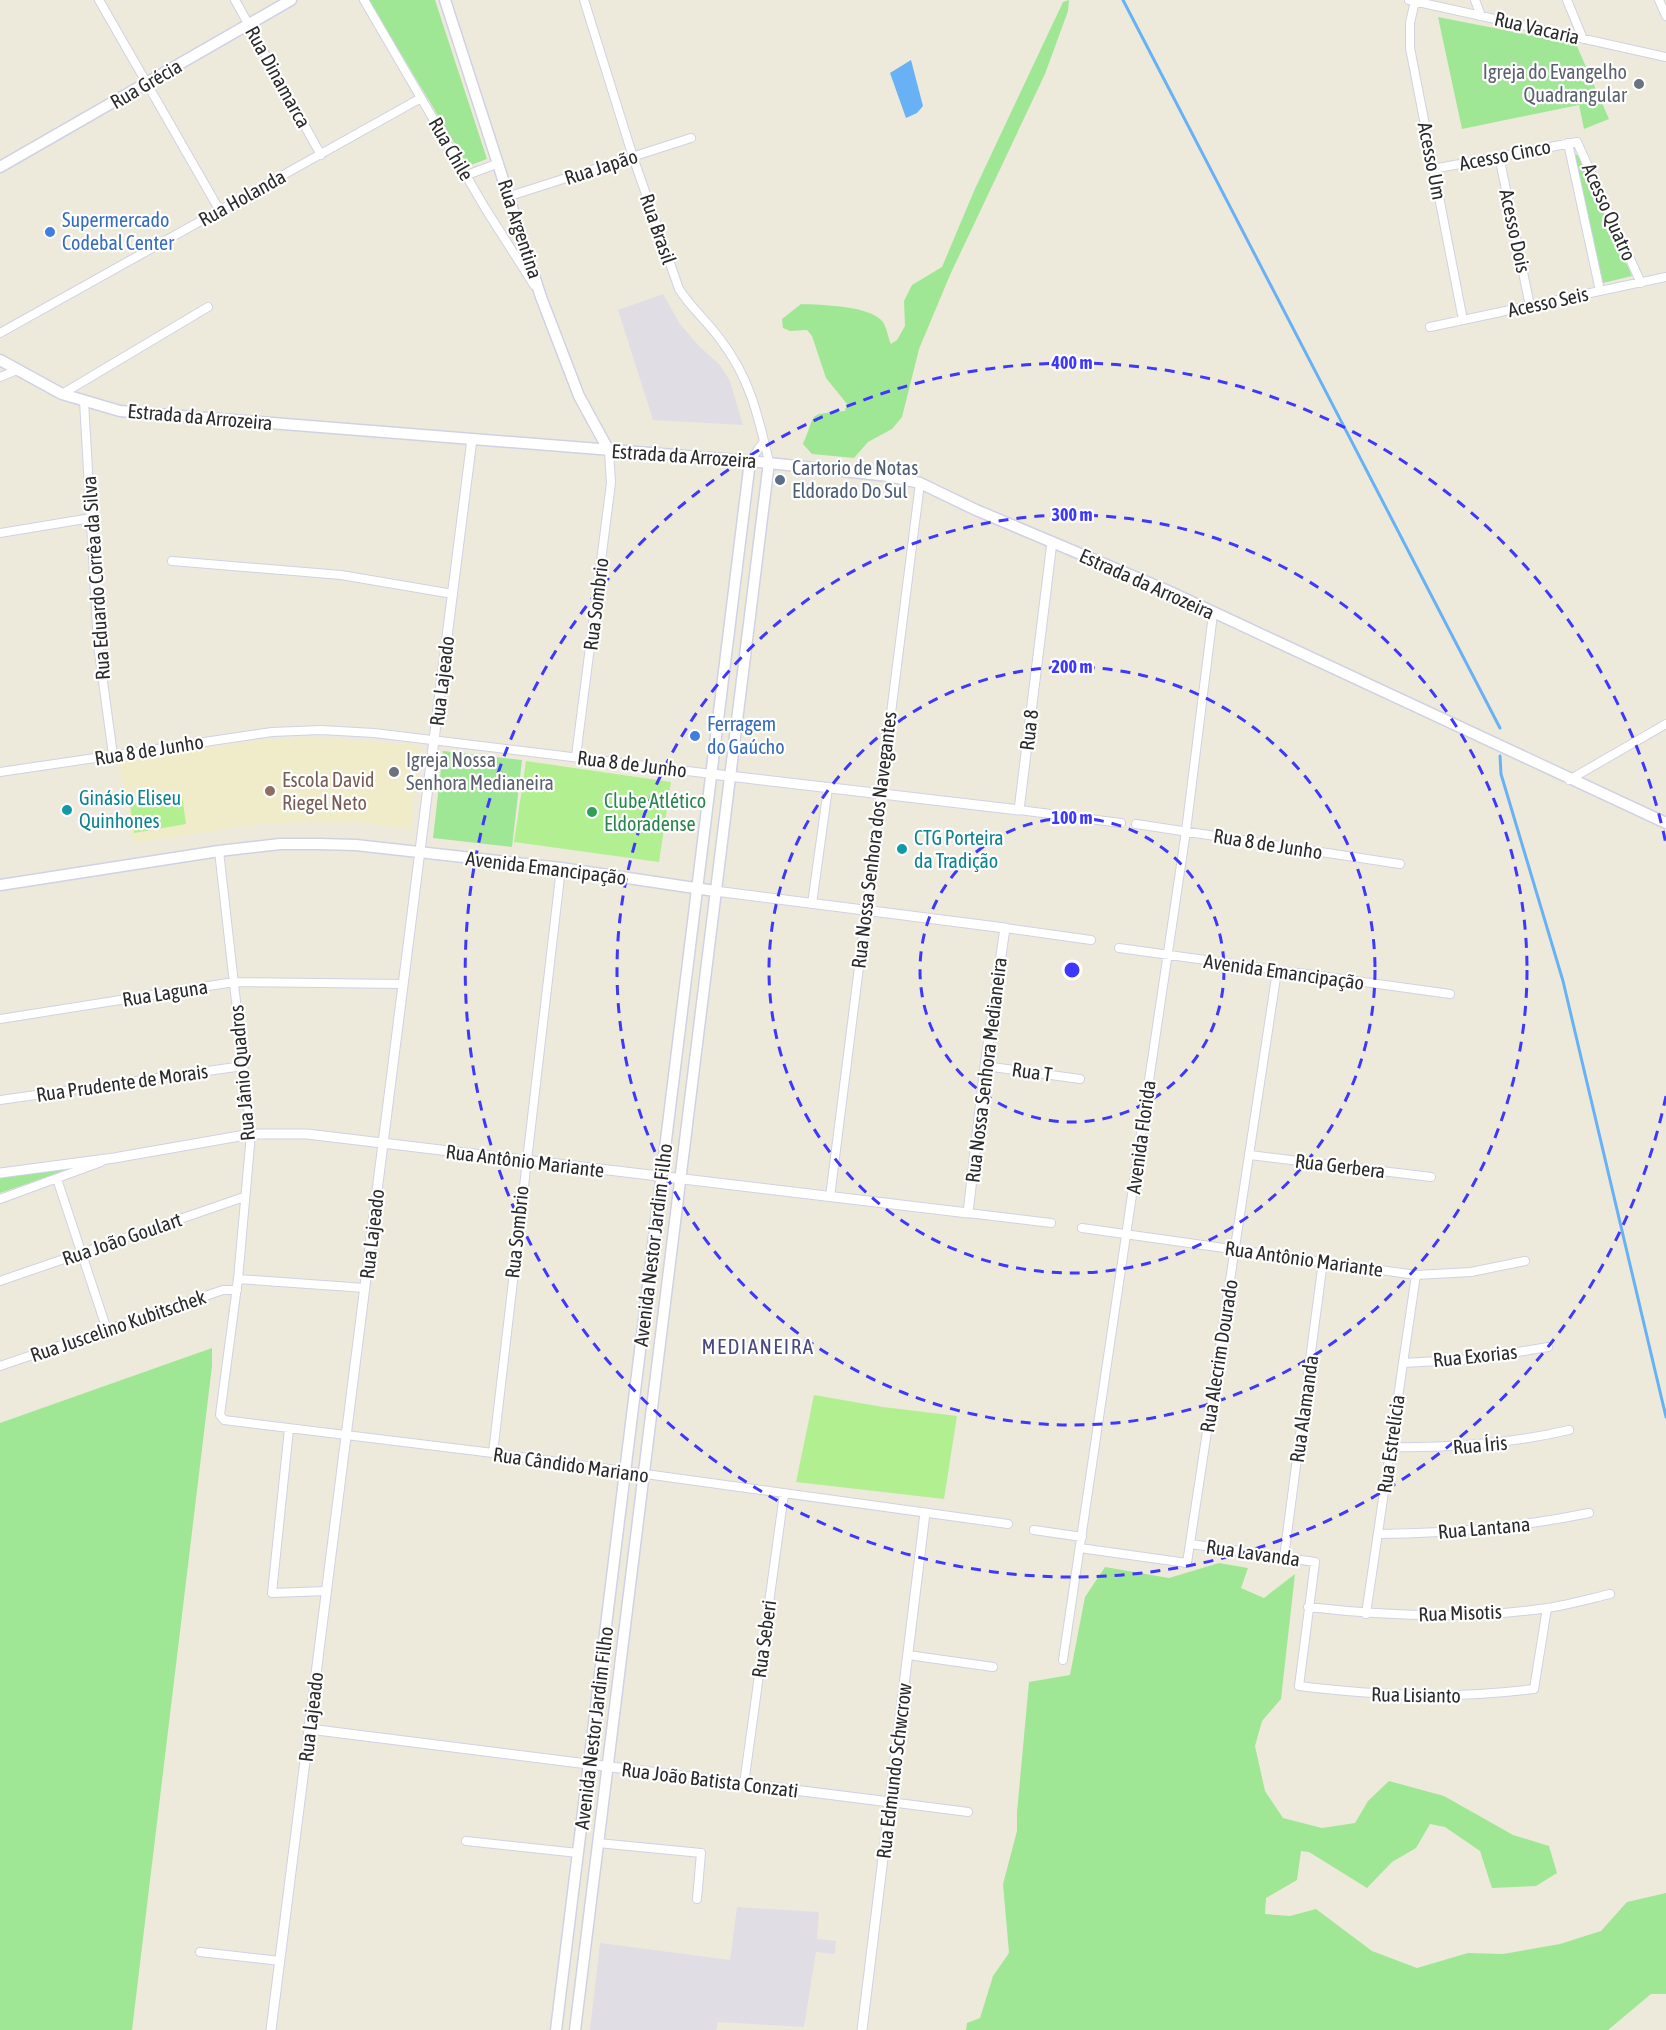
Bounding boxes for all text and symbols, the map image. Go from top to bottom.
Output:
street label: Rua Vacaria [1492,7,1582,48]
street label: Rua Dinamarca [241,22,316,132]
street label: Rua Grécia [106,54,185,113]
place label: Igreja do Evangelho Quadrangular [1483,60,1628,106]
marker: Igreja do Evangelho Quadrangular [1632,77,1646,91]
street label: Rua Chile [424,113,479,184]
street label: Acesso Um [1414,120,1451,202]
street label: Acesso Cinco [1457,134,1553,175]
street label: Rua Japão [561,144,640,189]
street label: Acesso Quatro [1578,160,1641,264]
street label: Rua Holanda [194,164,289,231]
street label: Rua Argentina [494,176,547,281]
street label: Acesso Dois [1495,187,1536,275]
street label: Rua Brasil [636,191,681,268]
place label: Supermercado Codebal Center [62,208,175,254]
marker: Supermercado Codebal Center [43,225,57,239]
street label: Acesso Seis [1506,282,1590,321]
text: 400 m [1051,352,1092,373]
street label: Estrada da Arrozeira [127,399,274,434]
street label: Estrada da Arrozeira [611,439,757,472]
place label: Cartorio de Notas Eldorado Do Sul [792,456,918,502]
marker: Cartorio de Notas Eldorado Do Sul [773,473,787,487]
street label: Rua Eduardo Corrêa da Silva [77,475,114,681]
text: 300 m [1052,504,1092,525]
street label: Estrada da Arrozeira [1076,543,1218,624]
street label: Rua Sombrio [578,556,613,652]
street label: Rua Lajeado [425,635,458,727]
text: 200 m [1052,656,1092,677]
street label: Rua 8 [1015,708,1042,752]
street label: Rua Nossa Senhora dos Navegantes [846,710,901,970]
place label: Ferragem do Gaúcho [707,712,785,758]
marker: Ferragem do Gaúcho [688,729,702,743]
street label: Rua 8 de Junho [93,730,205,769]
street label: Rua 8 de Junho [576,745,688,782]
place label: Igreja Nossa Senhora Medianeira [406,748,554,794]
marker: Igreja Nossa Senhora Medianeira [387,765,401,779]
place label: Escola David Riegel Neto [282,768,375,814]
marker: Escola David Riegel Neto [263,784,277,798]
place label: Ginásio Eliseu Quinhones [79,786,181,832]
place label: Clube Atlético Eldoradense [604,789,706,835]
marker: Ginásio Eliseu Quinhones [60,803,74,817]
marker: Clube Atlético Eldoradense [585,805,599,819]
text: 100 m [1052,807,1092,828]
street label: Rua 8 de Junho [1212,824,1324,863]
place label: CTG Porteira da Tradição [914,826,1003,872]
marker: CTG Porteira da Tradição [895,842,909,856]
street label: Avenida Emancipação [464,846,628,889]
street label: Avenida Emancipação [1202,949,1366,994]
street label: Rua Nossa Senhora Medianeira [960,956,1011,1184]
centre of rings [1062,960,1082,980]
street label: Rua Laguna [121,974,209,1011]
street label: Rua Jânio Quadros [224,1004,259,1142]
street label: Rua T [1010,1057,1054,1086]
street label: Rua Prudente de Morais [35,1059,209,1106]
street label: Avenida Florida [1121,1079,1160,1195]
street label: Rua Antônio Mariante [445,1139,606,1182]
street label: Avenida Nestor Jardim Filho [629,1142,676,1348]
street label: Rua Gerbera [1294,1149,1386,1182]
street label: Rua Sombrio [500,1184,533,1280]
street label: Rua Lajeado [355,1188,388,1280]
street label: Rua João Goulart [59,1207,185,1270]
street label: Rua Antônio Mariante [1224,1236,1385,1281]
street label: Rua Alecrim Dourado [1195,1278,1242,1434]
street label: Rua Juscelino Kubitschek [27,1285,209,1366]
district label: MEDIANEIRA [702,1334,814,1358]
street label: Rua Exorias [1432,1340,1518,1371]
street label: Rua Alamanda [1285,1354,1322,1464]
street label: Rua Estrelícia [1372,1393,1409,1495]
street label: Rua Íris [1452,1431,1508,1458]
street label: Rua Cândido Mariano [492,1442,650,1487]
street label: Rua Lantana [1437,1512,1531,1543]
street label: Rua Lavanda [1205,1535,1301,1570]
street label: Rua Seberi [747,1599,780,1679]
street label: Rua Misotis [1418,1600,1502,1625]
street label: Avenida Nestor Jardim Filho [570,1625,617,1831]
street label: Rua Lajeado [294,1671,327,1763]
street label: Rua Edmundo Schwcrow [871,1682,916,1860]
street label: Rua Lisianto [1371,1682,1461,1707]
street label: Rua João Batista Conzati [620,1757,800,1802]

